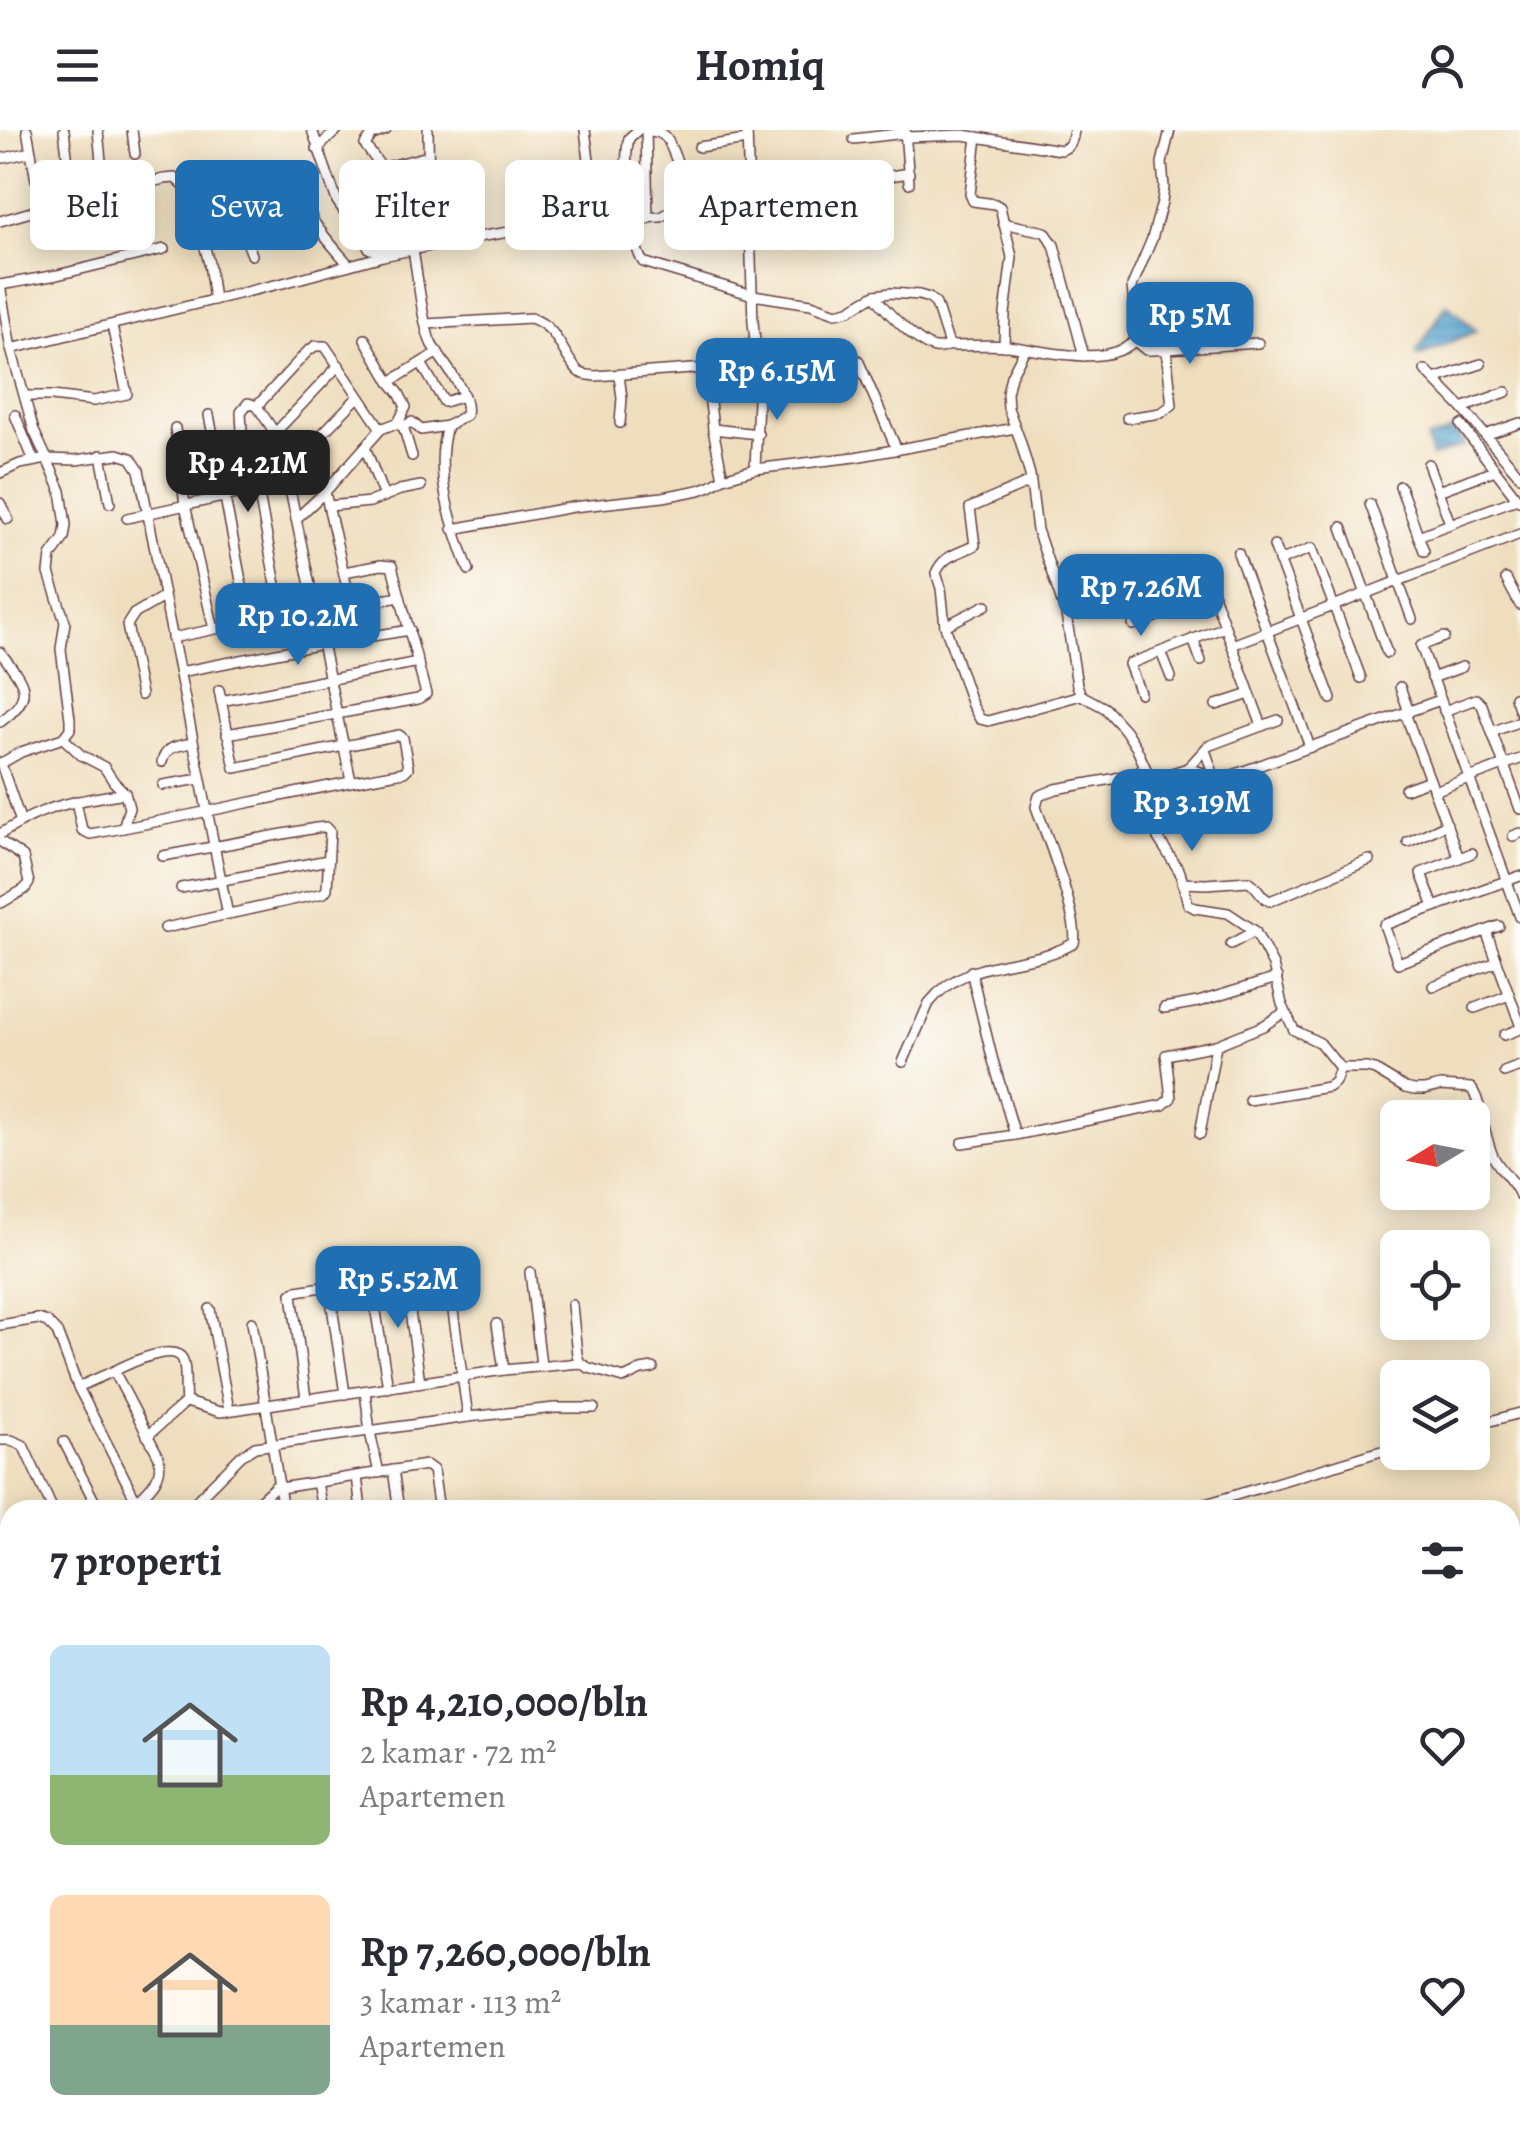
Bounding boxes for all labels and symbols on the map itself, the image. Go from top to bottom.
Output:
pin: Rp 5M [1120,282,1260,367]
pin: Rp 6.15M [674,338,880,423]
pin: Rp 4.21M [145,430,351,515]
pin: Rp 7.26M [1038,554,1244,639]
pin: Rp 10.2M [195,583,401,668]
pin: Rp 3.19M [1089,769,1295,854]
north arrow [1380,1100,1490,1210]
pin: Rp 5.52M [295,1246,501,1331]

